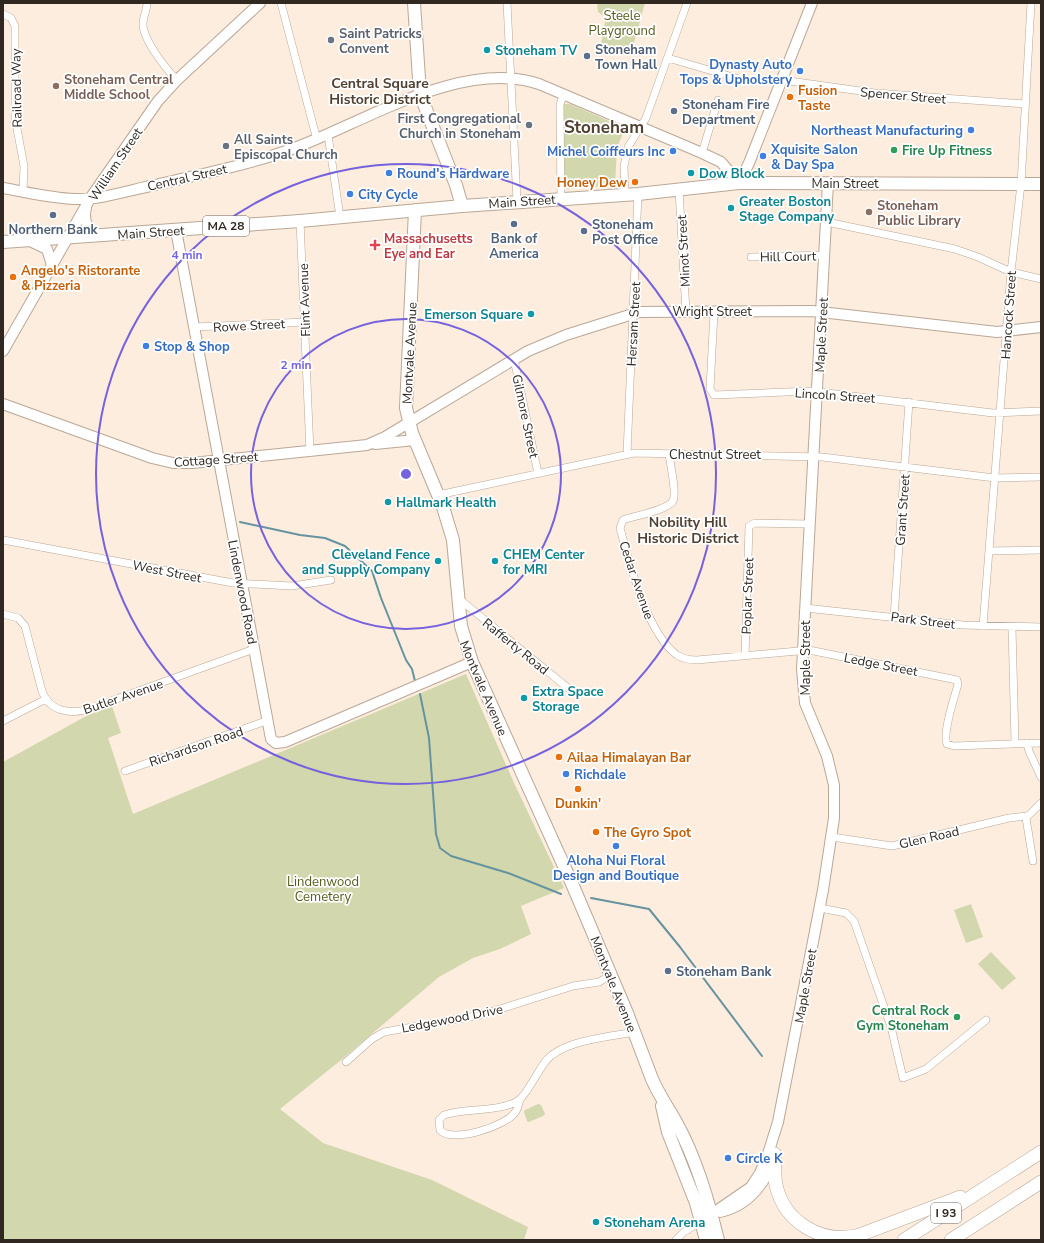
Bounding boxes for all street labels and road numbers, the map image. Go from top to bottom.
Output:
street label: Railroad Way [7,48,27,128]
street label: Spencer Street [859,83,947,109]
street label: William Street [85,124,147,205]
street label: Central Street [146,160,229,196]
street label: Main Street [811,175,879,193]
street label: Main Street [488,191,557,213]
street label: Minot Street [673,214,695,287]
road number: MA 28 [203,216,249,236]
street label: Main Street [117,222,186,244]
street label: Hill Court [760,248,817,266]
street label: Flint Avenue [295,263,315,337]
street label: Hancock Street [997,270,1021,360]
street label: Hersam Street [623,281,645,367]
street label: Maple Street [811,297,833,373]
street label: Montvale Avenue [398,302,422,405]
street label: Wright Street [672,303,752,321]
street label: Rowe Street [213,315,286,337]
street label: Gilmore Street [507,373,543,460]
street label: Lincoln Street [794,384,876,408]
street label: Chestnut Street [669,446,761,464]
street label: Cottage Street [173,448,259,472]
street label: Grant Street [892,473,915,546]
street label: Lindenwood Road [223,539,261,646]
street label: Cedar Avenue [614,539,658,622]
street label: West Street [131,556,203,588]
street label: Poplar Street [738,557,758,635]
street label: Park Street [890,608,957,634]
street label: Rafferty Road [478,614,552,679]
street label: Maple Street [797,620,815,696]
street label: Montvale Avenue [455,638,511,739]
street label: Ledge Street [842,649,920,681]
street label: Butler Avenue [81,675,166,719]
street label: Richardson Road [147,722,246,772]
street label: Glen Road [897,822,961,854]
street label: Montvale Avenue [586,934,641,1035]
street label: Maple Street [791,947,821,1025]
street label: Ledgewood Drive [400,1000,505,1038]
road number: I 93 [931,1203,961,1223]

